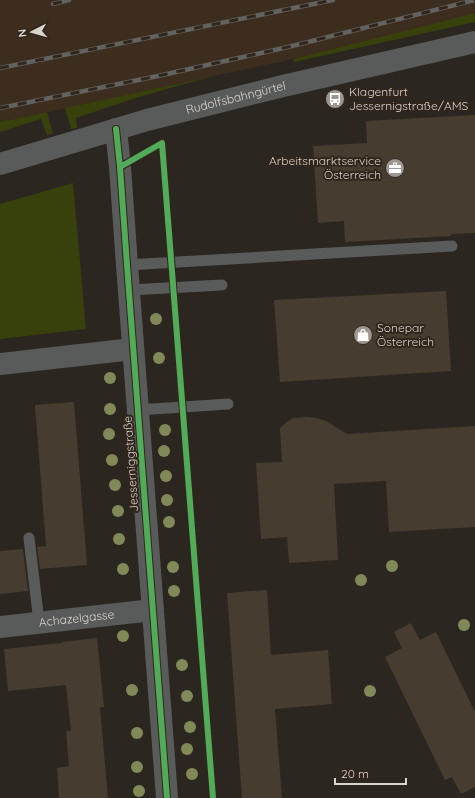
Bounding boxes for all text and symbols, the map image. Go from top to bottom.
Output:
north arrow [12,12,52,52]
text: N [15,28,29,38]
street label: Rudolfsbahngürtel [184,78,287,117]
place label: Klagenfurt Jessernigstraße/AMS [349,84,469,113]
bus stop icon: Klagenfurt Jessernigstraße/AMS [324,88,346,110]
place label: Arbeitsmarktservice Österreich [269,153,381,182]
office icon: Arbeitsmarktservice Österreich [384,157,406,179]
place label: Sonepar Österreich [377,320,434,349]
shop icon: Sonepar Österreich [352,324,374,346]
street label: Jesserniggstraße [120,415,141,513]
street label: Achazelgasse [38,606,115,630]
scale bar [335,760,406,786]
text: 20 m [341,766,369,781]

